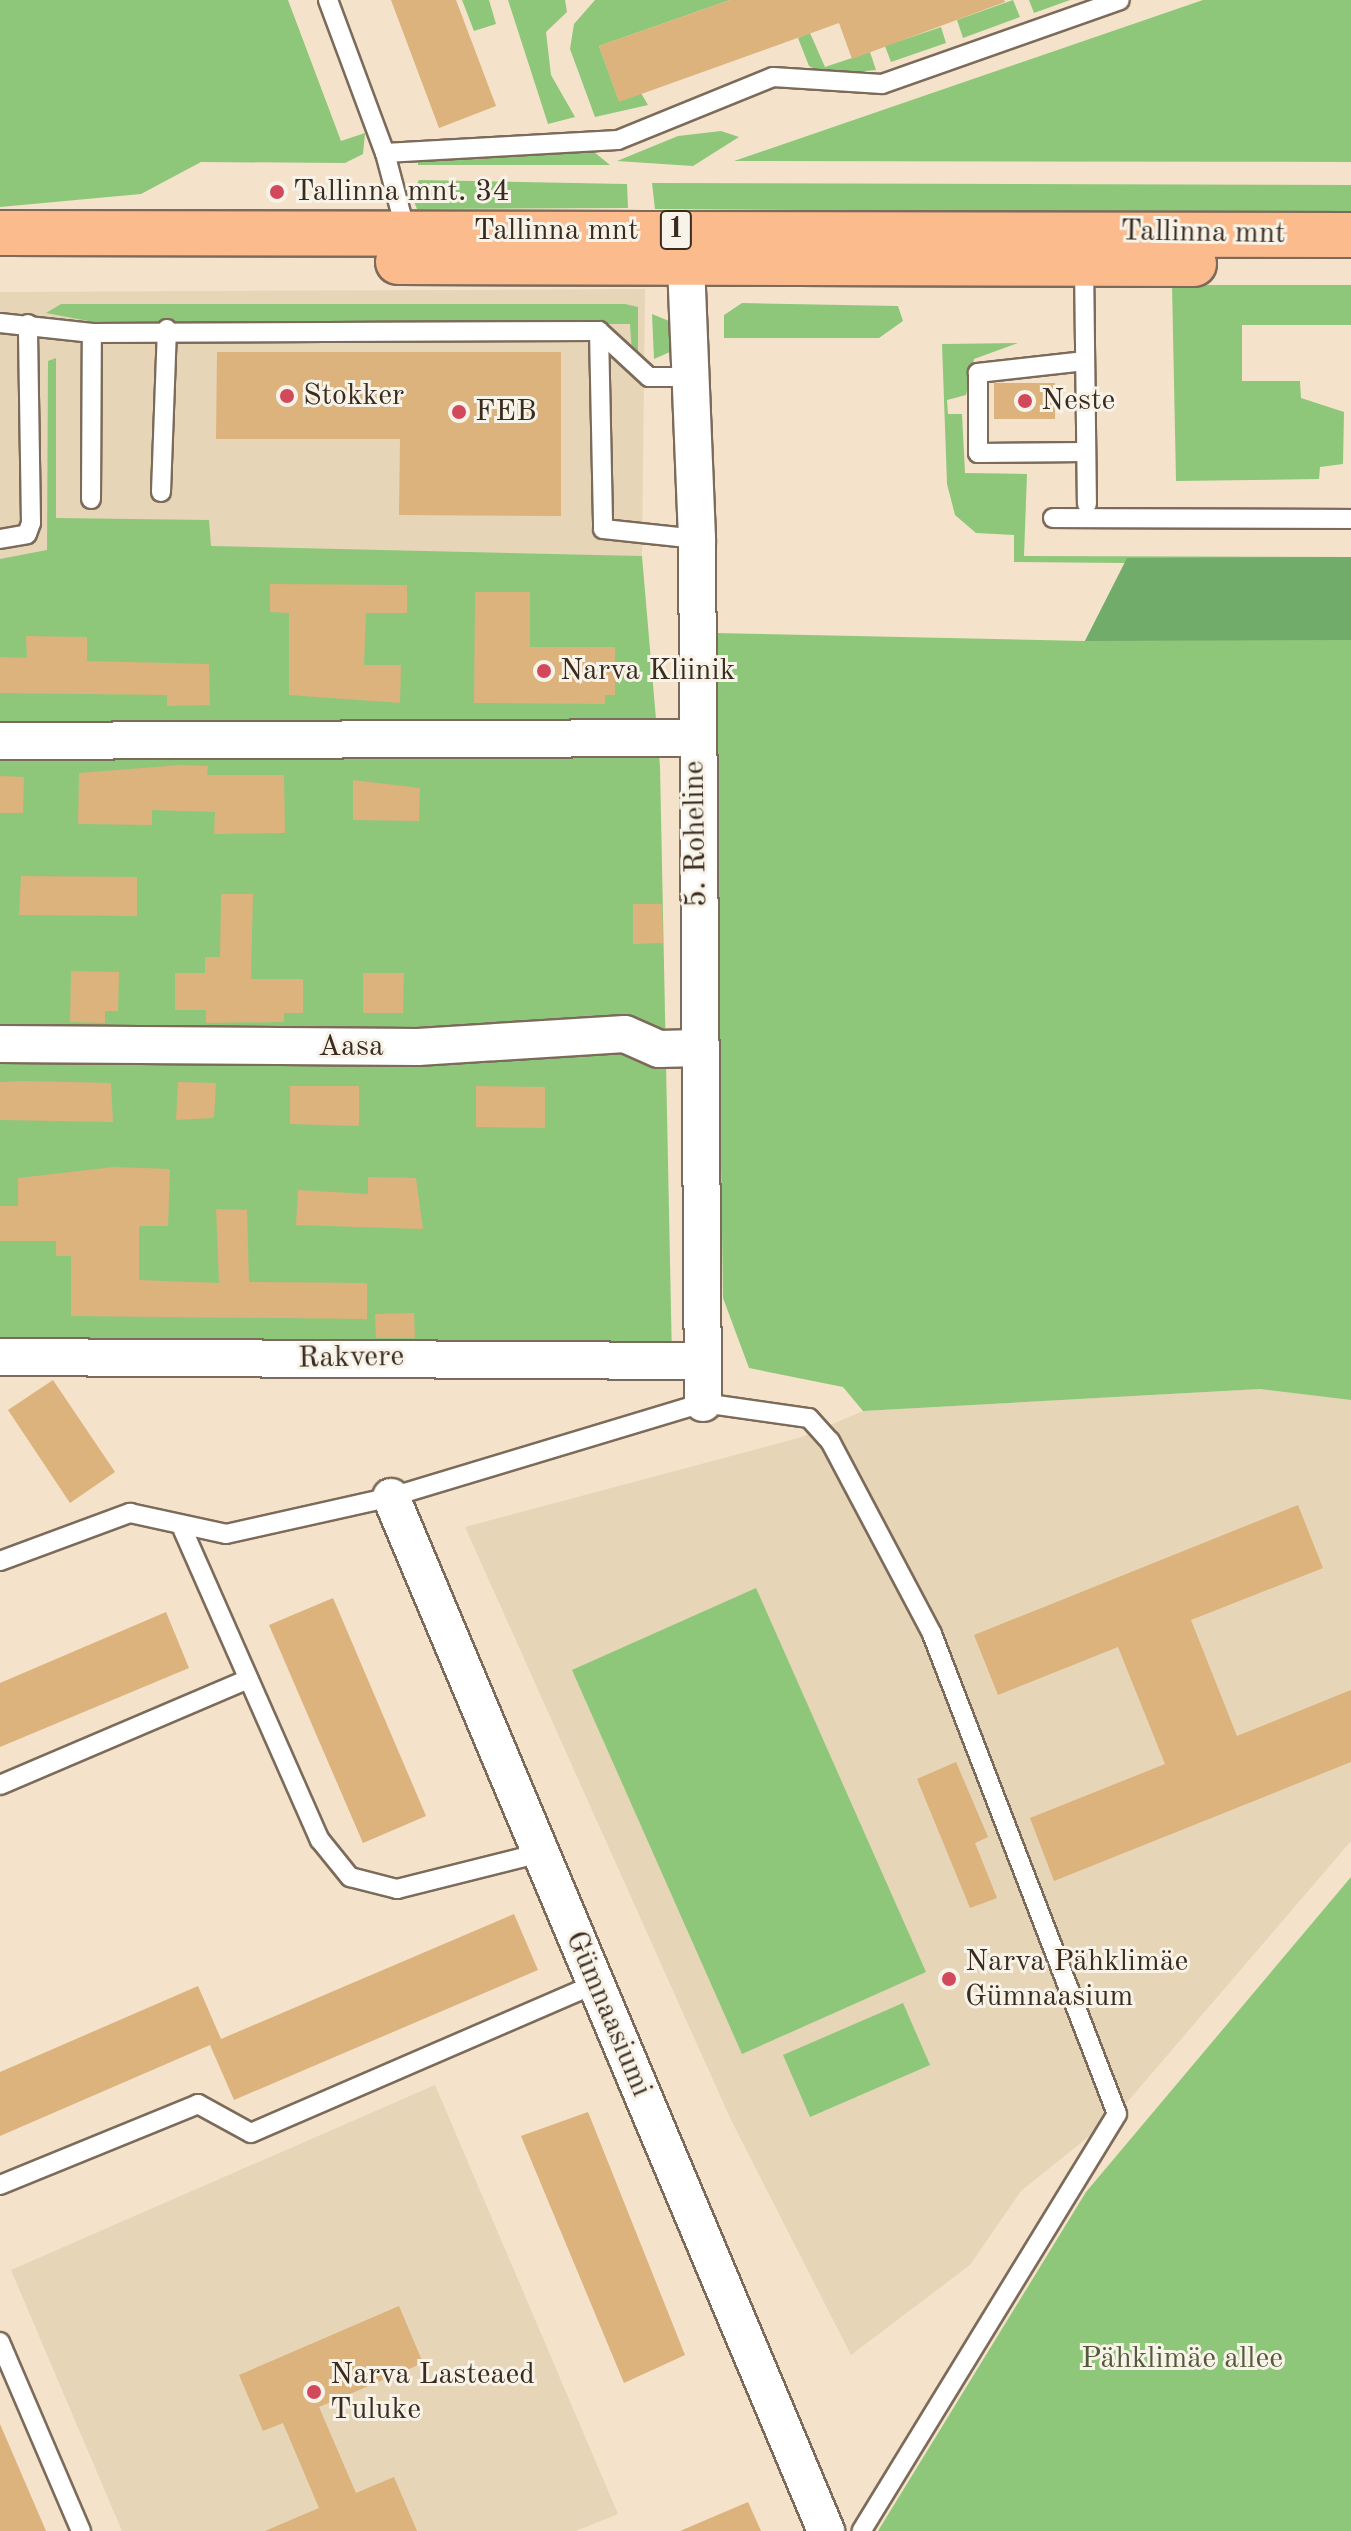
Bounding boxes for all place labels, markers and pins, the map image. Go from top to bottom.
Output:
place label: Tallinna mnt. 34 [293,174,510,210]
marker: Tallinna mnt. 34 [268,183,286,201]
place label: Stokker [303,378,404,414]
place label: Neste [1041,383,1115,419]
marker: Stokker [278,387,296,405]
marker: Neste [1016,392,1034,410]
place label: FEB [475,394,537,430]
marker: FEB [450,403,468,421]
place label: Narva Kliinik [560,653,735,689]
marker: Narva Kliinik [535,662,553,680]
place label: Narva Pähklimäe Gümnaasium [965,1944,1188,2014]
marker: Narva Pähklimäe Gümnaasium [940,1970,958,1988]
place label: Narva Lasteaed Tuluke [330,2357,535,2428]
marker: Narva Lasteaed Tuluke [305,2383,323,2401]

